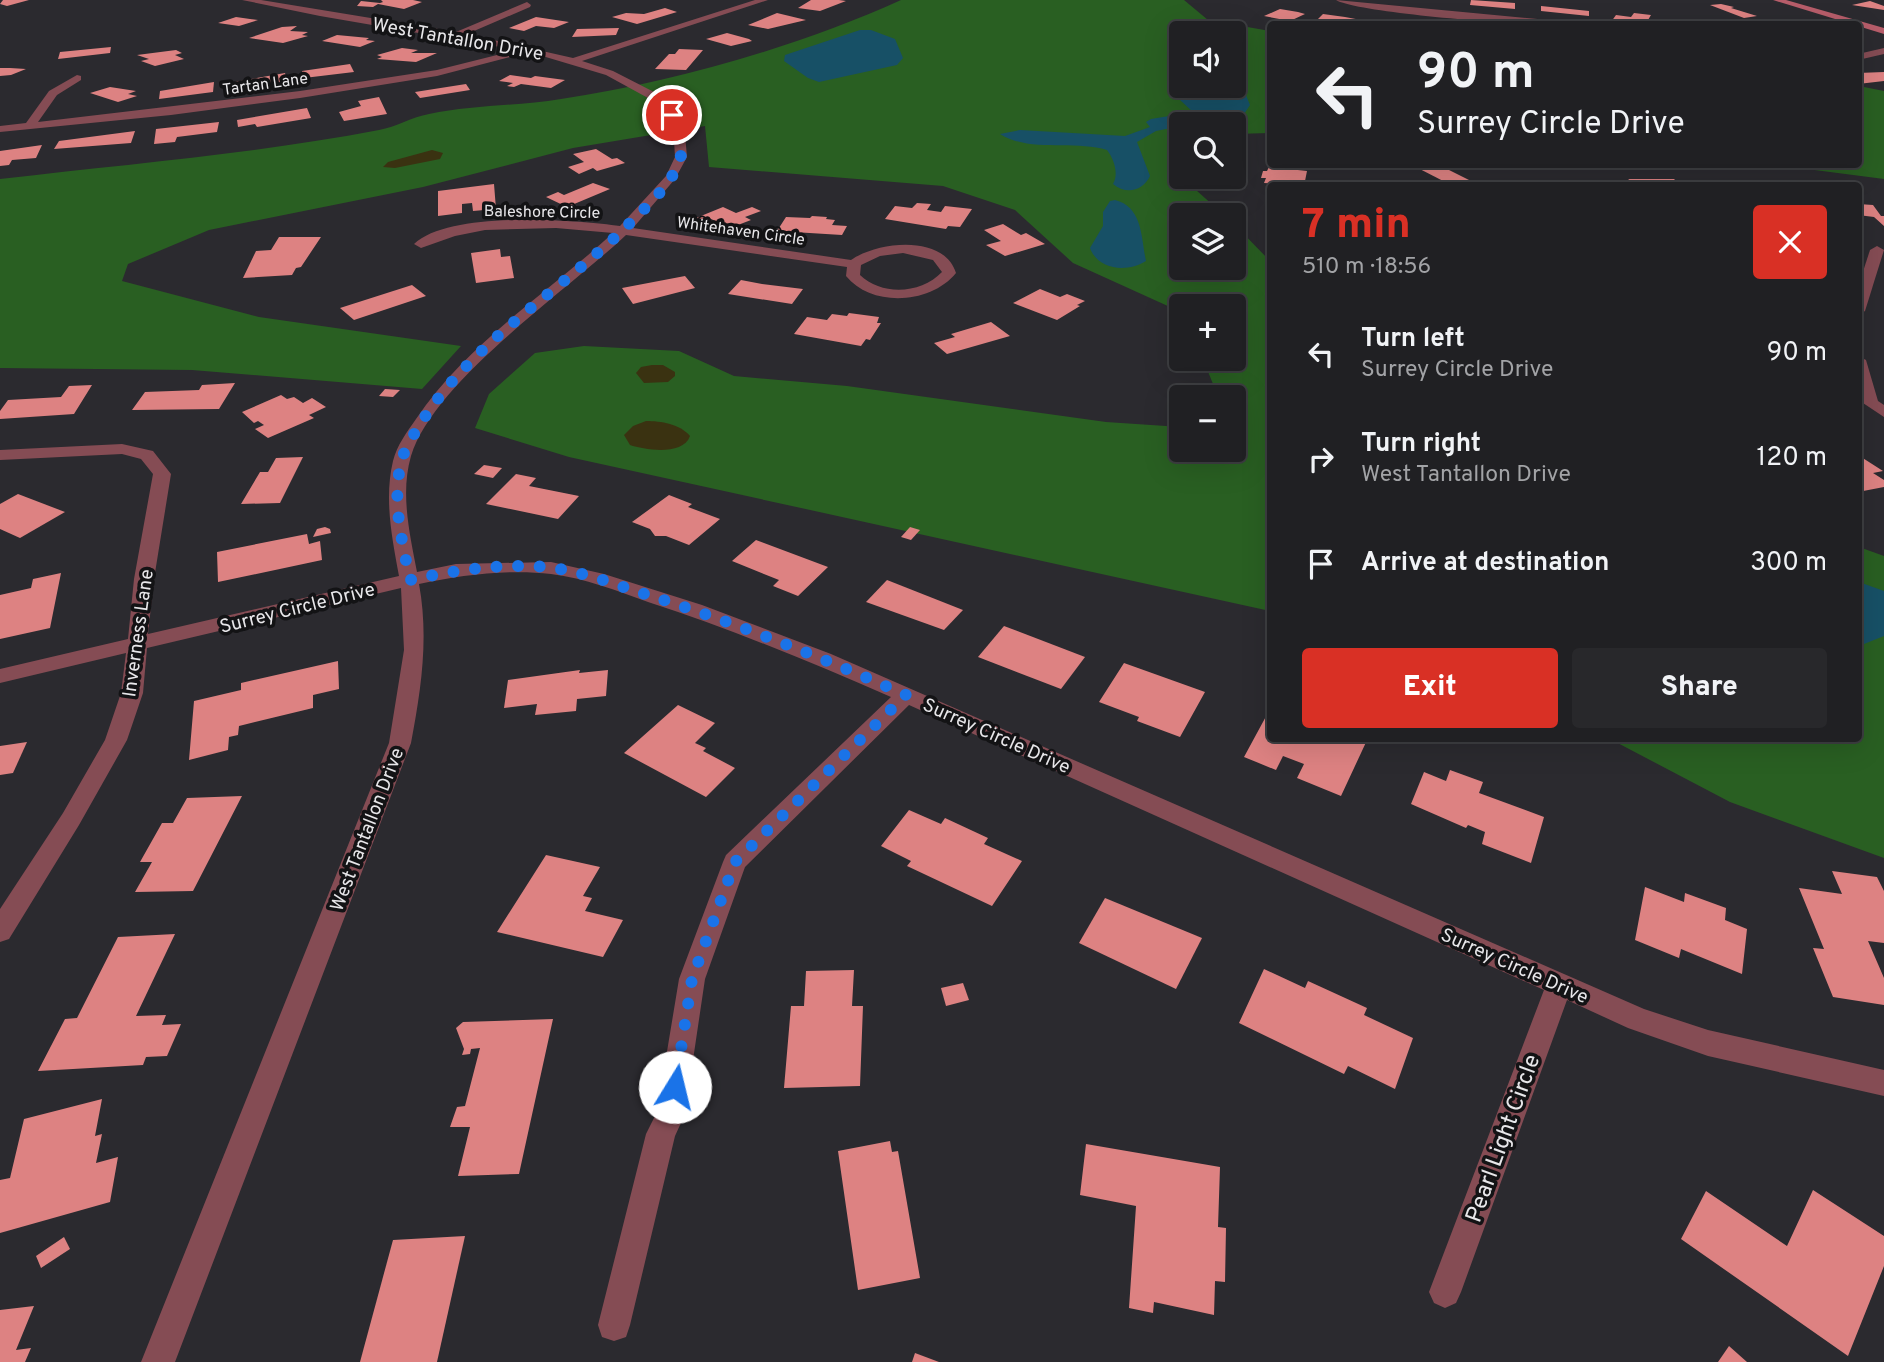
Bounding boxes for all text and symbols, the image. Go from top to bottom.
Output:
street label: West Tantallon Drive [370,13,545,67]
map controls [1169,21,1246,462]
button: sound [1169,21,1246,98]
text: 90 m [1417,44,1535,106]
icon: left [1302,49,1393,140]
street label: Tartan Lane [221,69,309,101]
pin [642,85,702,145]
icon: arrive [653,96,691,134]
text: Surrey Circle Drive [1417,105,1685,145]
button: search [1169,112,1246,189]
text: 7 min [1302,200,1411,253]
street label: Baleshore Circle [484,202,600,224]
button: layers [1169,203,1246,280]
button: close [1753,205,1827,279]
street label: Whitehaven Circle [675,213,806,251]
text: 510 m · 18:56 [1302,253,1431,282]
button: + [1169,294,1246,371]
text: Turn left [1361,323,1465,356]
icon: left [1302,335,1340,373]
text: 90 m [1767,337,1827,370]
text: Surrey Circle Drive [1361,356,1553,385]
button: − [1169,385,1246,462]
text: Turn right [1361,428,1481,461]
icon: right [1302,440,1340,478]
text: 120 m [1757,442,1827,475]
text: West Tantallon Drive [1361,461,1571,490]
icon: arrive [1302,545,1340,583]
text: Arrive at destination [1361,547,1609,580]
text: 300 m [1750,547,1827,580]
street label: Inverness Lane [118,568,160,699]
street label: Surrey Circle Drive [217,578,378,640]
button: Exit [1302,648,1558,728]
button: Share [1572,648,1827,728]
street label: Surrey Circle Drive [919,694,1074,780]
street label: West Tantallon Drive [326,745,410,915]
street label: Surrey Circle Drive [1437,924,1592,1010]
position arrow [638,1050,712,1124]
street label: Pearl Light Circle [1460,1051,1548,1227]

